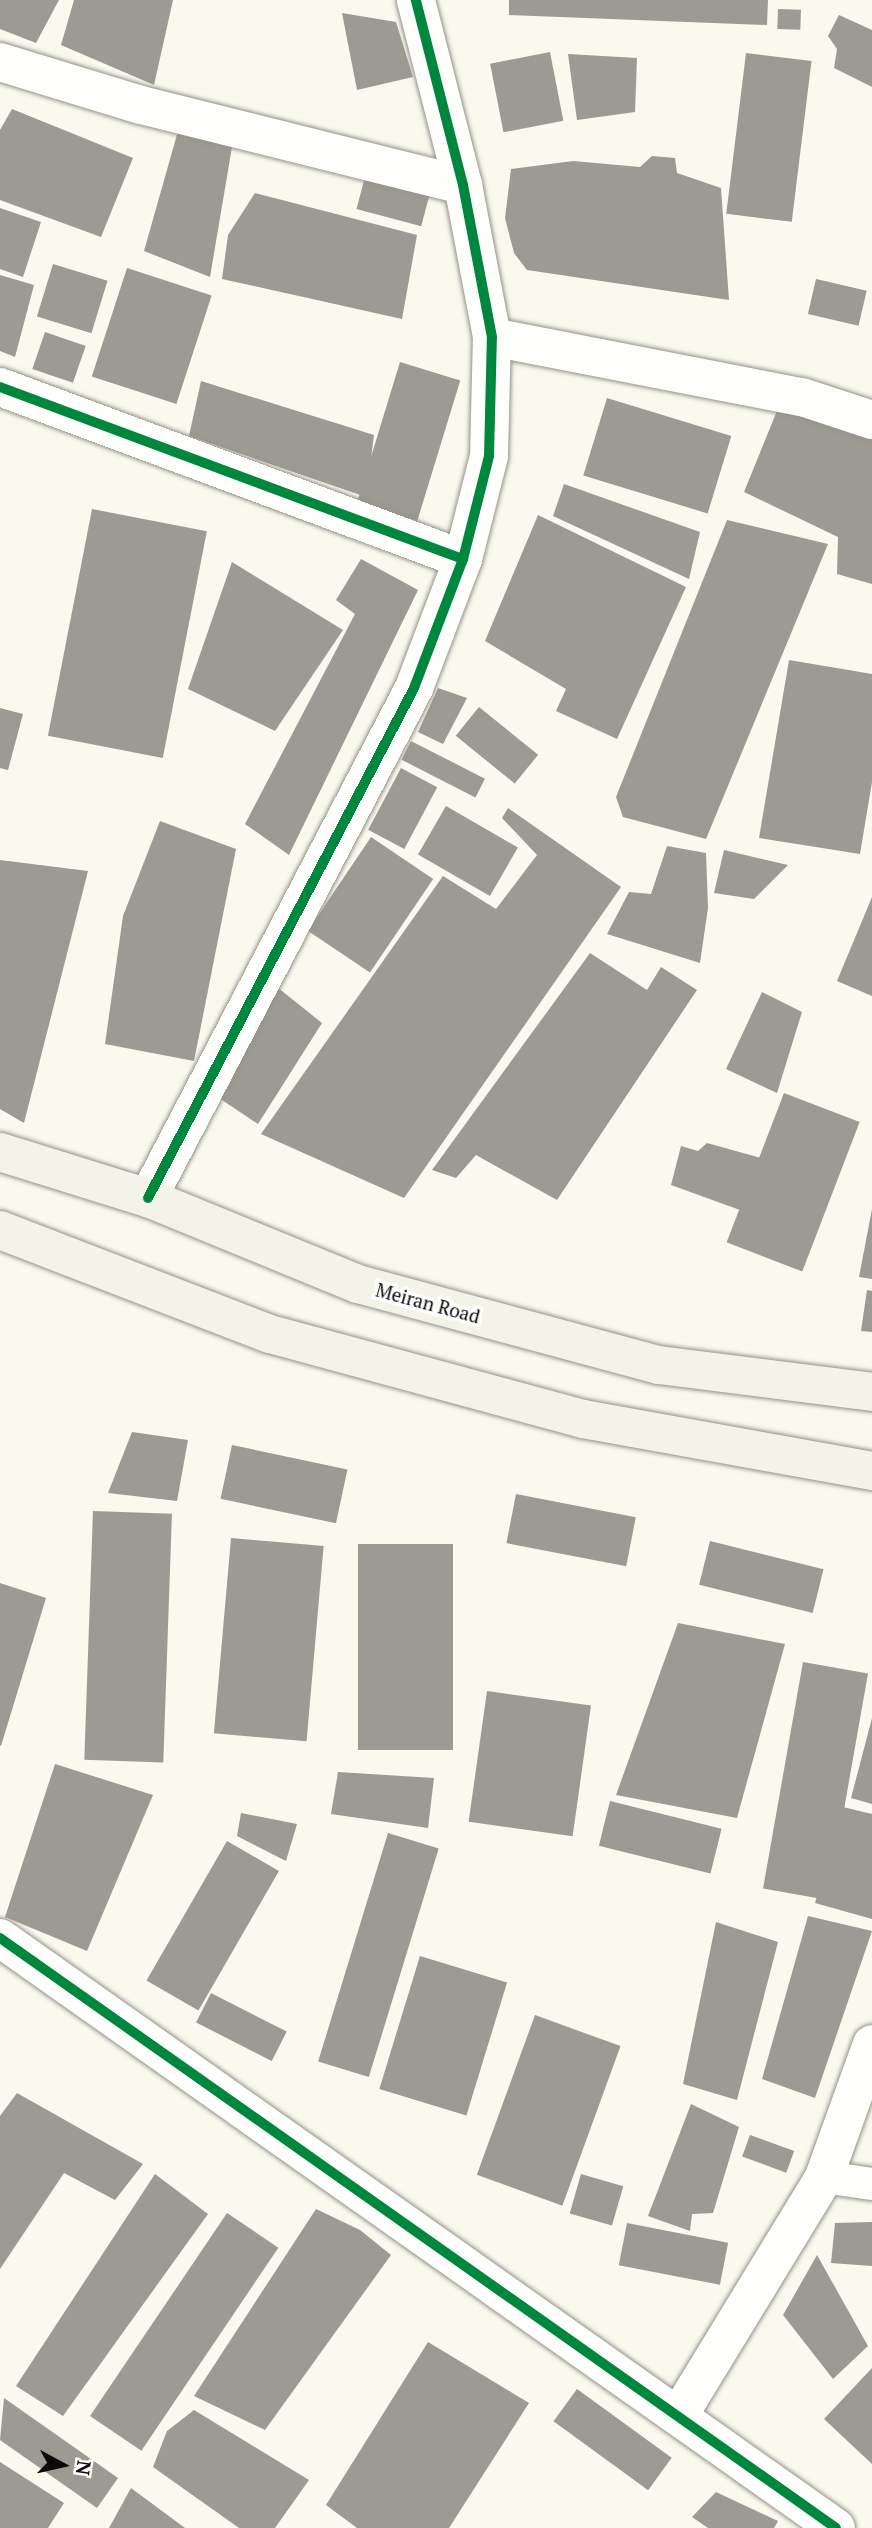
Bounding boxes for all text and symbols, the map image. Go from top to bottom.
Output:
street label: Meiran Road [373,1278,483,1328]
north arrow [28,2430,98,2500]
text: N [71,2459,98,2477]

